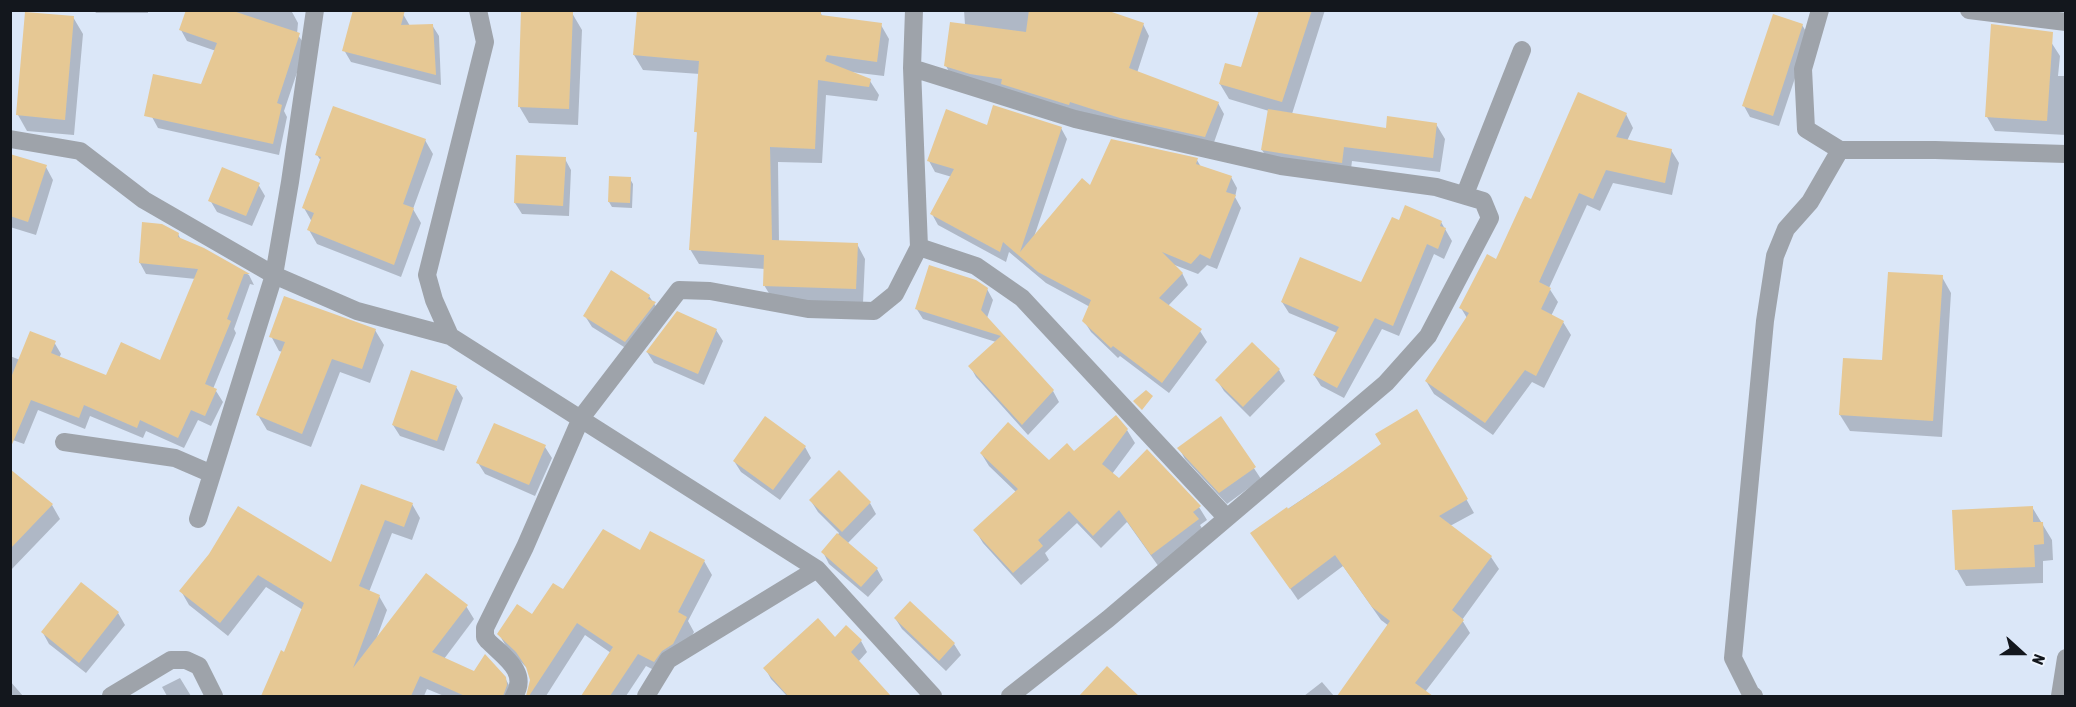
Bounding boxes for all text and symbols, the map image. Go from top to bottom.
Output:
north arrow [1992,623,2052,683]
text: N [2029,652,2049,667]

